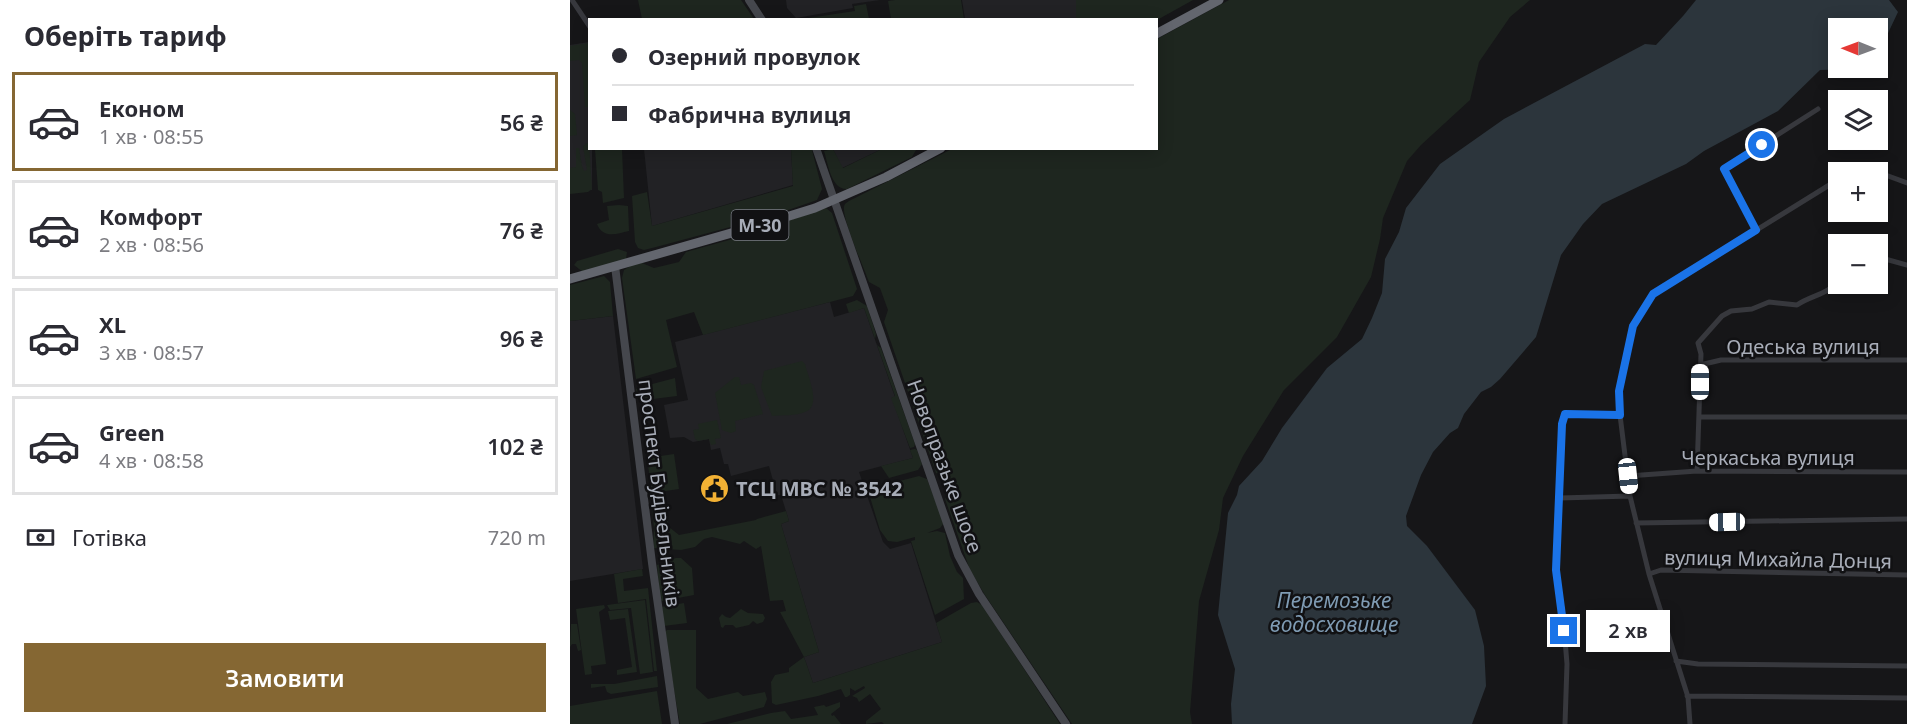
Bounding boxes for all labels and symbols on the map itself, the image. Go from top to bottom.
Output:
north arrow [1828,18,1888,78]
route start [1748,131,1775,158]
road number: М-30 [732,210,789,240]
street label: Одеська вулиця [1726,333,1880,360]
car [1691,364,1709,400]
street label: Новопразьке шосе [901,375,989,557]
street label: проспект Будівельників [633,377,687,609]
street label: Черкаська вулиця [1681,444,1855,471]
car [1617,457,1639,495]
public building icon: ТСЦ МВС № 3542 [699,472,731,504]
place label: ТСЦ МВС № 3542 [736,475,902,502]
car [1709,513,1745,531]
street label: вулиця Михайла Донця [1664,544,1892,574]
water label: Перемозьке водосховище [1270,586,1398,638]
callout: 2 хв [1585,610,1669,652]
route end [1550,617,1577,644]

